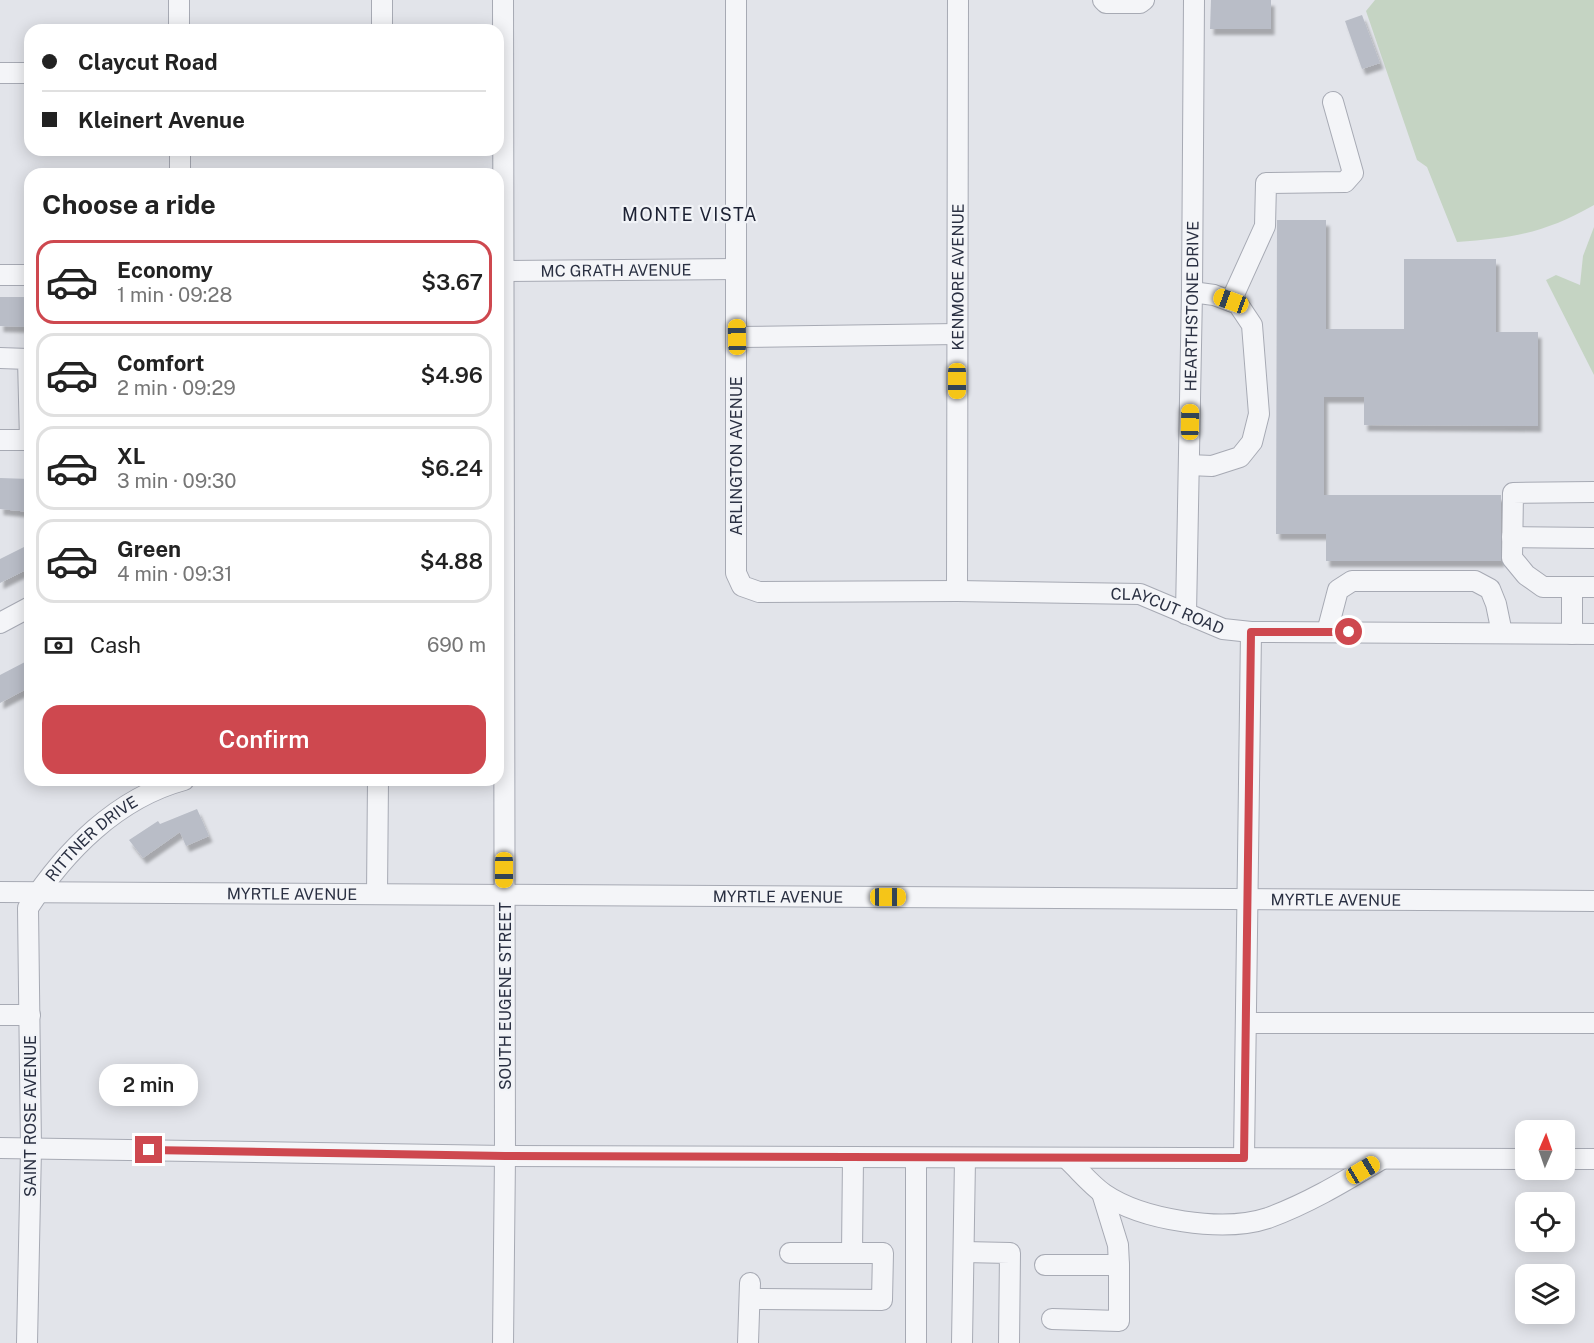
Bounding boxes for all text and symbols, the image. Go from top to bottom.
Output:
text: Claycut Road [78,49,218,75]
text: Kleinert Avenue [78,107,245,133]
text: Choose a ride [42,188,216,220]
street label: KENMORE AVENUE [948,203,968,351]
district label: MONTE VISTA [622,204,758,225]
street label: HEARTHSTONE DRIVE [1181,221,1202,392]
icon: car [45,255,99,309]
text: Economy [117,257,213,283]
street label: MC GRATH AVENUE [541,260,691,281]
text: $3.67 [421,269,483,295]
text: 1 min · 09:28 [117,283,232,307]
car [1211,286,1251,316]
car [728,319,746,355]
icon: car [45,348,99,402]
text: Comfort [117,350,204,376]
text: $4.96 [420,362,483,388]
car [948,363,966,399]
text: 2 min · 09:29 [117,376,236,400]
street label: ARLINGTON AVENUE [727,376,746,536]
car [1181,404,1199,440]
icon: car [45,441,99,495]
text: XL [117,443,145,469]
text: $6.24 [420,455,483,481]
text: 3 min · 09:30 [117,469,236,493]
icon: car [45,534,99,588]
text: Green [117,536,181,562]
text: $4.88 [420,548,483,574]
text: 4 min · 09:31 [117,562,232,586]
street label: CLAYCUT ROAD [1110,585,1227,638]
route start [1335,618,1362,645]
icon: cash [42,629,75,662]
text: Cash [90,632,141,658]
text: 690 m [427,633,486,657]
button: Confirm [42,705,486,774]
street label: RITTNER DRIVE [41,792,141,885]
car [495,852,513,888]
street label: MYRTLE AVENUE [227,884,357,904]
street label: MYRTLE AVENUE [713,887,843,907]
car [870,888,906,906]
street label: MYRTLE AVENUE [1271,890,1401,910]
street label: SOUTH EUGENE STREET [496,901,515,1090]
street label: SAINT ROSE AVENUE [21,1035,40,1197]
callout: 2 min [100,1063,198,1105]
text: 2 min [123,1073,174,1097]
north arrow [1515,1120,1575,1180]
map controls [1515,1120,1575,1324]
route end [135,1136,162,1163]
car [1343,1153,1383,1187]
button: locate [1515,1192,1575,1252]
button: layers [1515,1264,1575,1324]

